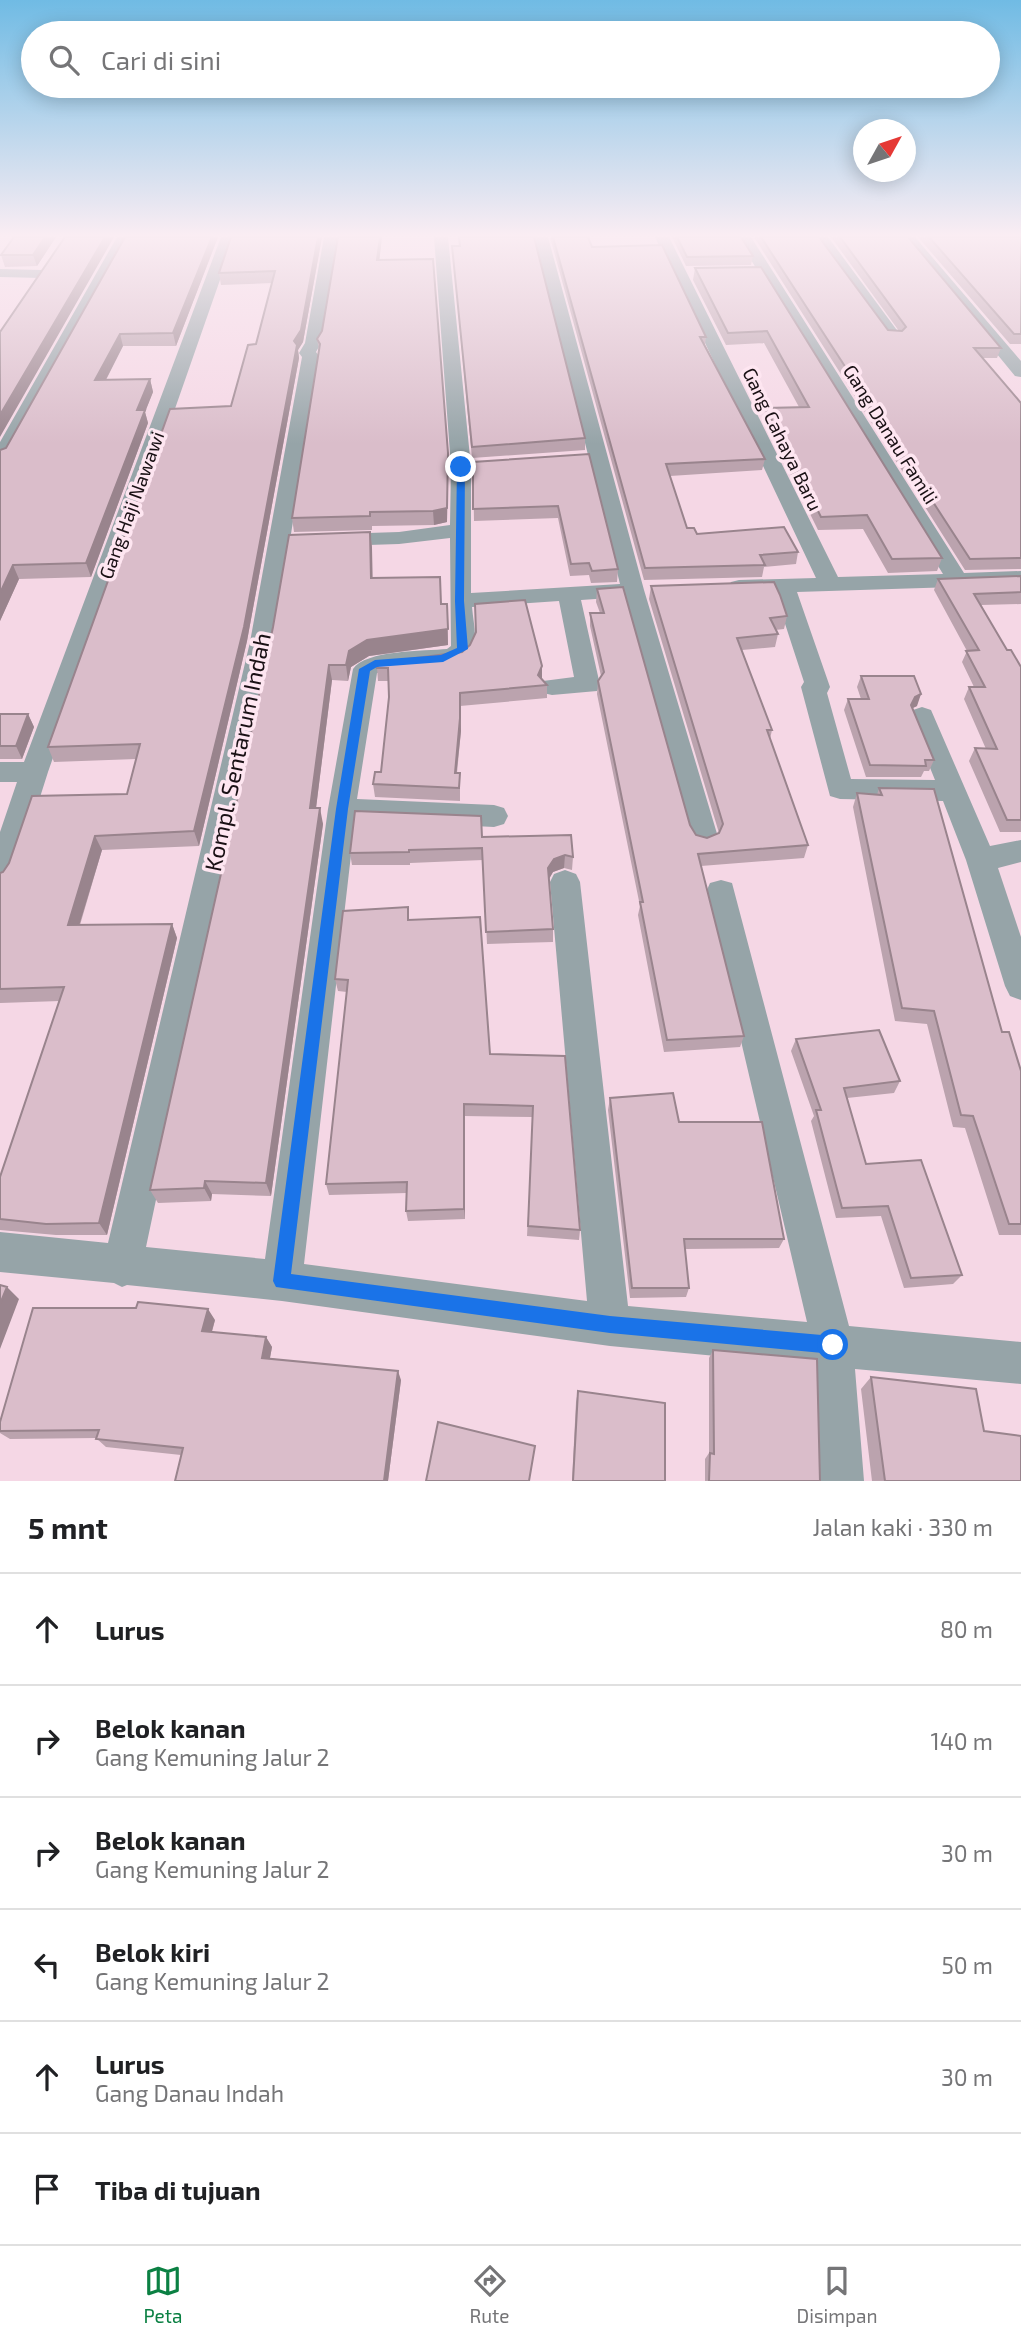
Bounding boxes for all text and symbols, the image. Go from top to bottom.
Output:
search box [21,21,1000,98]
icon: search [45,41,83,79]
text: Cari di sini [101,44,221,75]
north arrow [853,119,916,182]
street label: Gang Danau Famili [839,360,943,508]
street label: Gang Cahaya Baru [738,364,828,514]
street label: Gang Haji Nawawi [94,428,168,582]
route end [445,451,476,482]
street label: Kompl. Sentarum Indah [198,630,276,874]
route start [817,1329,848,1360]
text: 5 mnt [28,1509,108,1545]
text: Jalan kaki · 330 m [812,1513,993,1541]
icon: ahead [28,1610,66,1648]
text: Lurus [95,1614,165,1645]
text: 80 m [940,1615,993,1643]
text: Belok kanan [95,1712,246,1743]
icon: right [28,1722,66,1760]
text: 140 m [931,1727,993,1755]
text: Gang Kemuning Jalur 2 [95,1743,329,1771]
text: Belok kanan [95,1824,246,1855]
icon: right [28,1834,66,1872]
text: 30 m [941,1839,993,1867]
text: Gang Kemuning Jalur 2 [95,1855,329,1883]
text: Belok kiri [95,1936,210,1967]
icon: left [28,1946,66,1984]
text: 50 m [942,1951,993,1979]
text: Gang Kemuning Jalur 2 [95,1967,329,1995]
text: Lurus [95,2048,165,2079]
icon: ahead [28,2058,66,2096]
text: 30 m [941,2063,993,2091]
text: Gang Danau Indah [95,2079,284,2107]
icon: arrive [28,2170,66,2208]
text: Tiba di tujuan [95,2174,261,2205]
tab: Peta [144,2262,183,2327]
tab: Rute [470,2262,510,2327]
tab: Disimpan [797,2262,877,2327]

